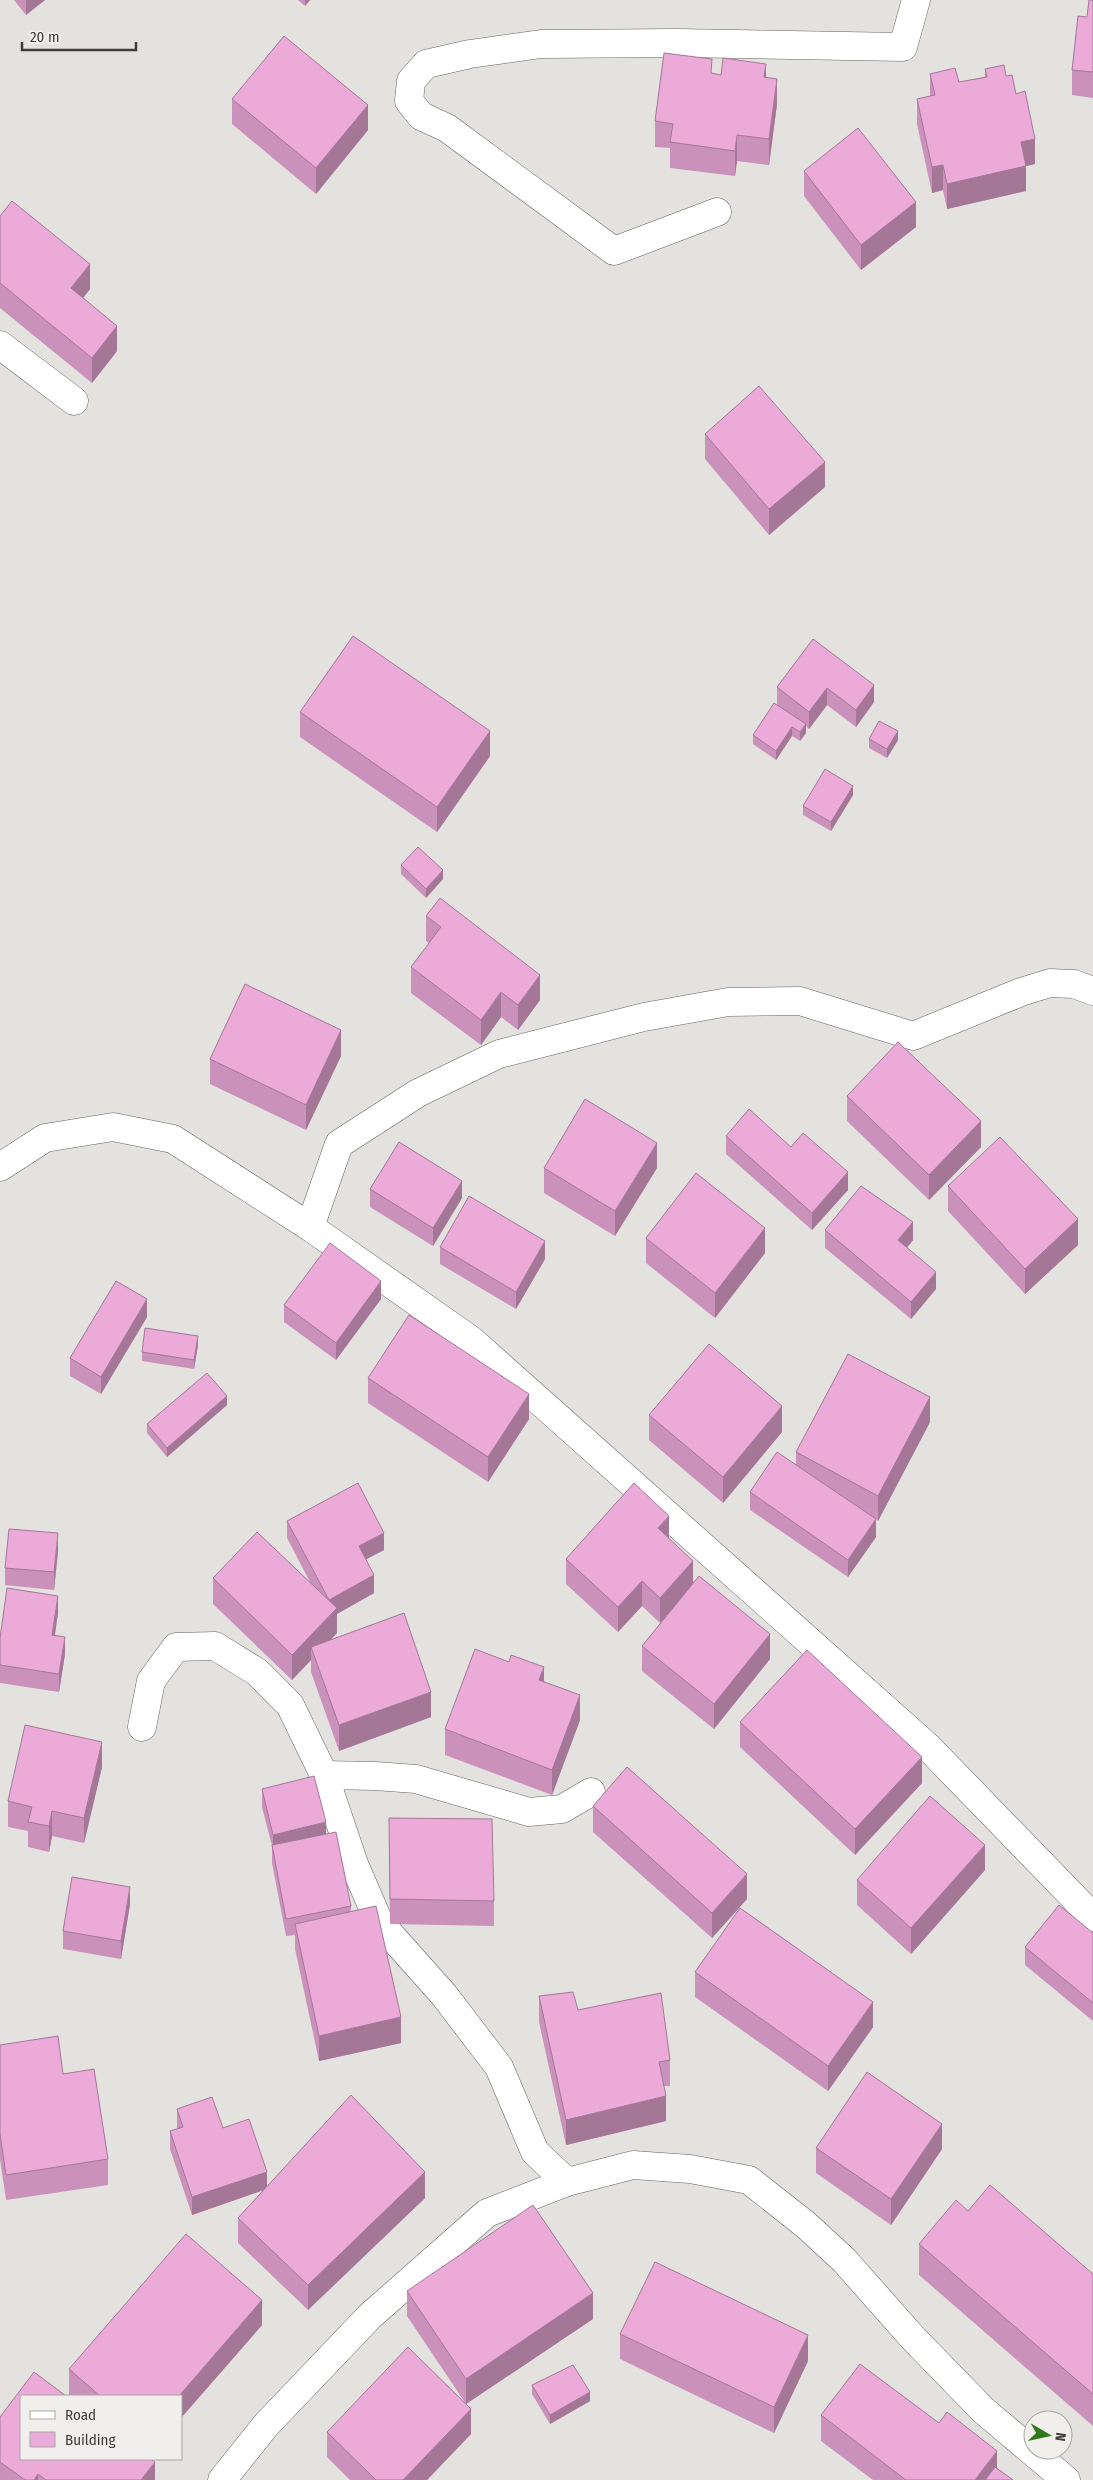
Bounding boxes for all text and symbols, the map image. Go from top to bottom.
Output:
scale bar [22,20,136,52]
text: 20 m [30,28,60,46]
legend [20,2395,182,2460]
text: Road [65,2406,96,2424]
north arrow [1023,2410,1073,2460]
text: Building [65,2431,116,2449]
text: N [1051,2431,1069,2442]

